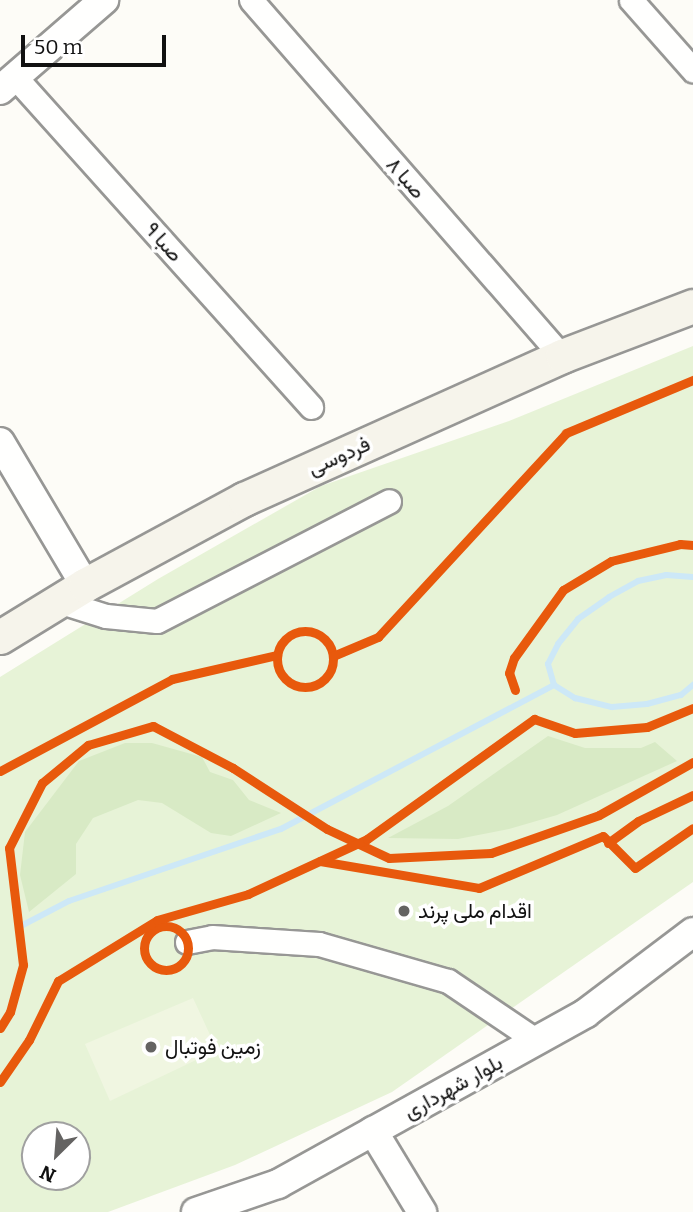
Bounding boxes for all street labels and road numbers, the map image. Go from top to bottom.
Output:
street label: صبا ۸ [381,152,431,204]
street label: صبا ۹ [140,217,188,267]
street label: فردوسی [304,431,374,481]
street label: بلوار شهرداری [399,1050,507,1124]

